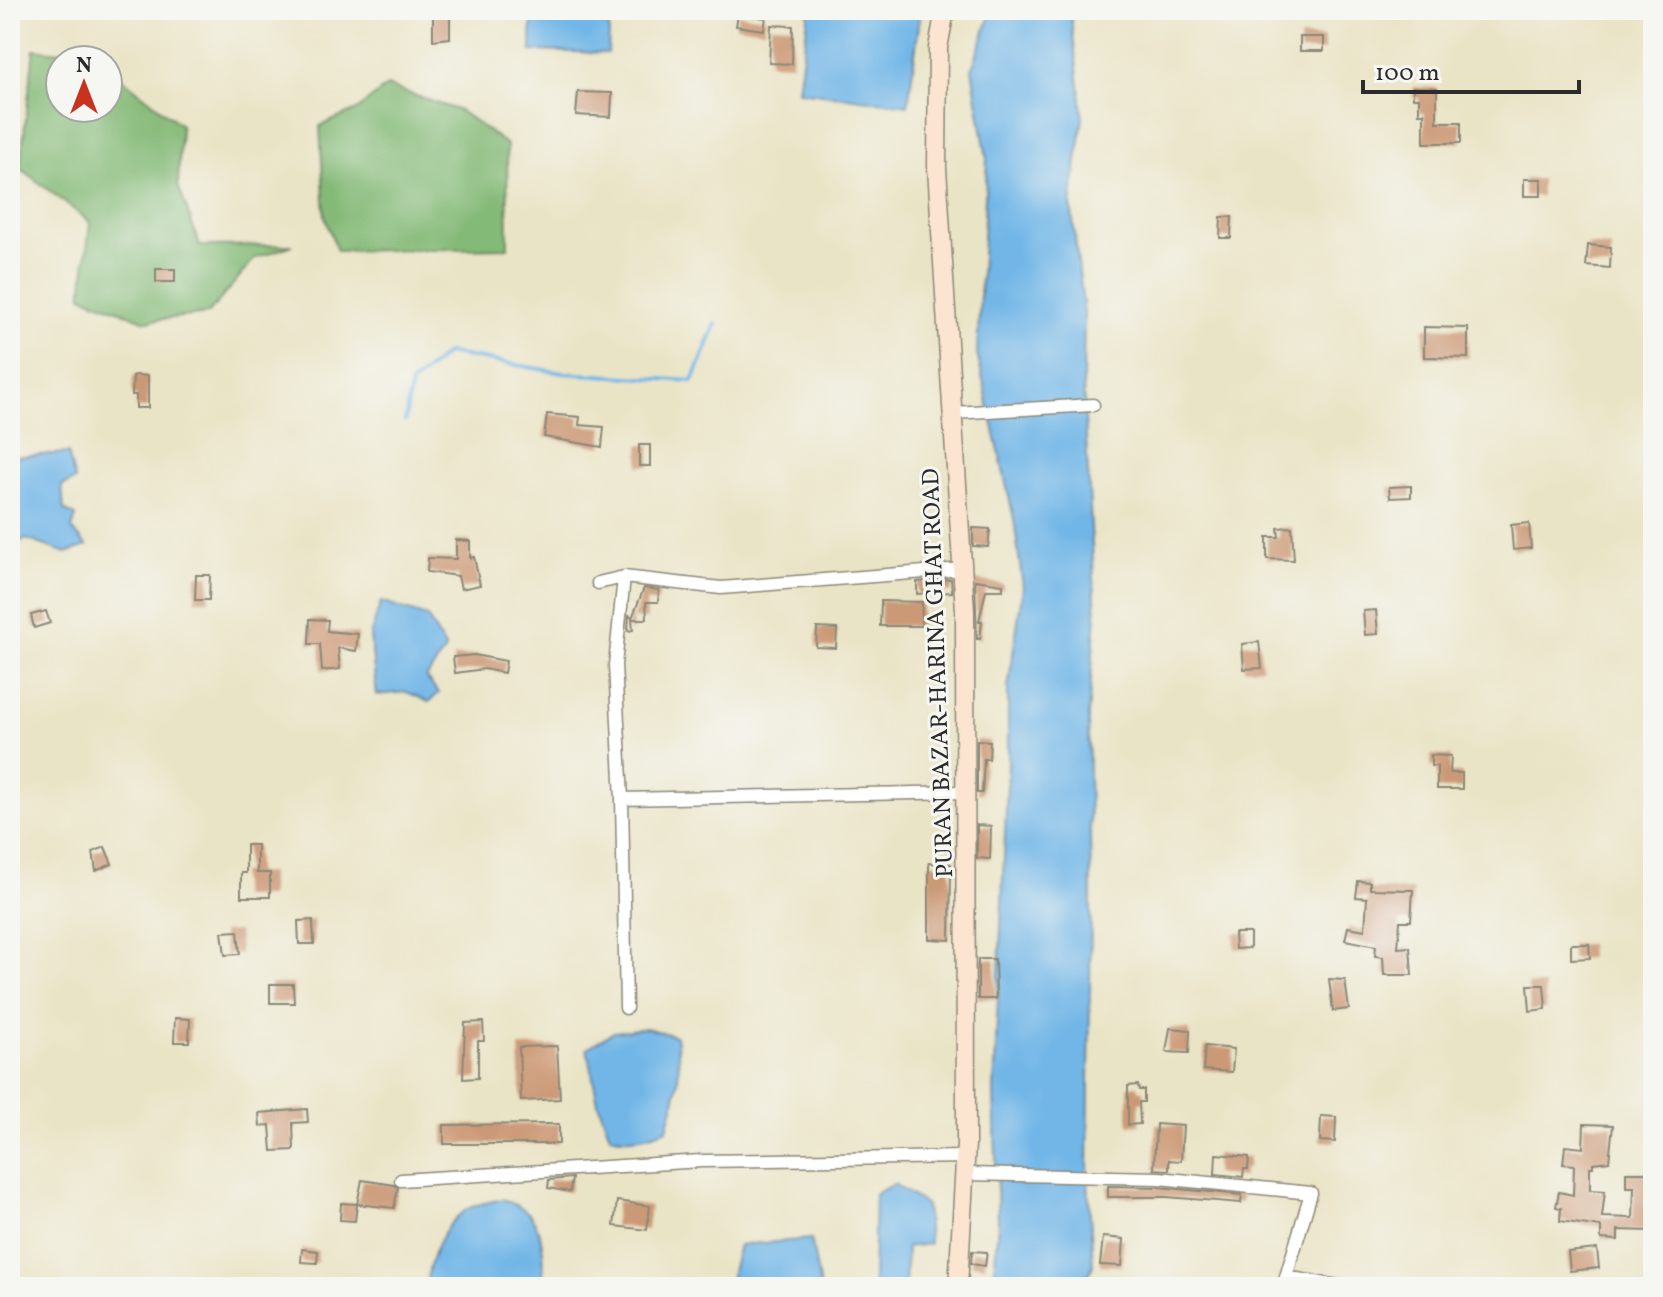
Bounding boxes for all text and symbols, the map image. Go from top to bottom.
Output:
north arrow [44,44,124,124]
scale bar [1363,44,1579,94]
text: N [76,51,92,82]
text: 100 m [1375,57,1440,91]
street label: PURAN BAZAR-HARINA GHAT ROAD [915,468,963,878]

